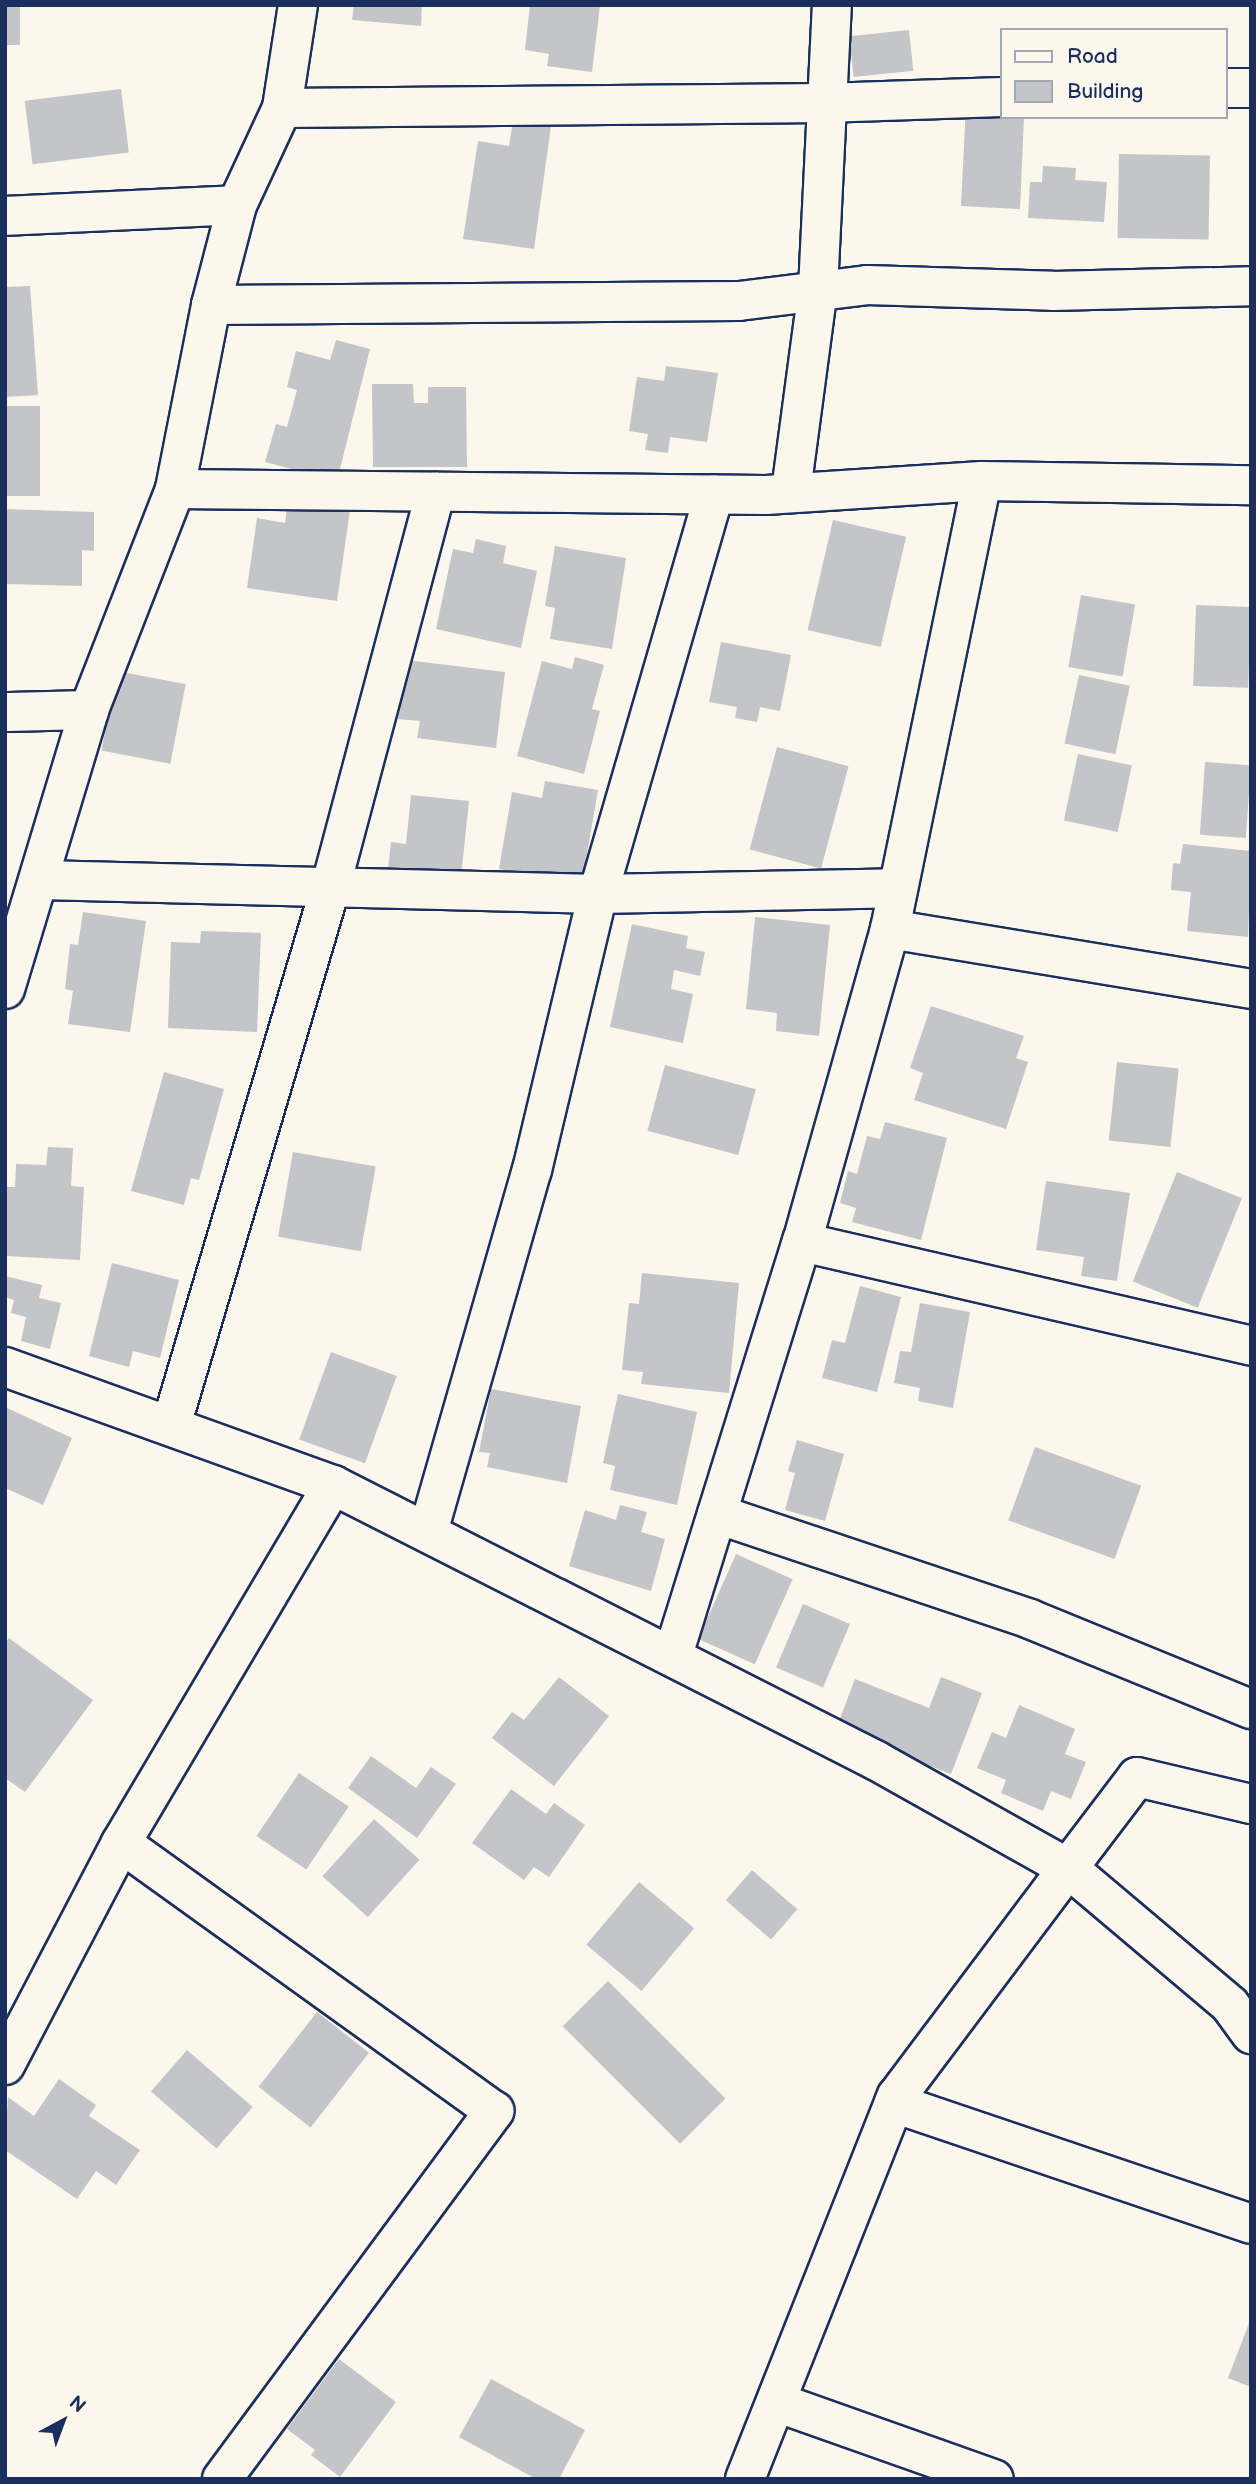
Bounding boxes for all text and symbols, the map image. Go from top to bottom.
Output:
legend [1000,28,1228,119]
text: Road [1067,44,1118,69]
text: Building [1067,79,1143,104]
north arrow [28,2386,98,2456]
text: N [64,2391,90,2418]

